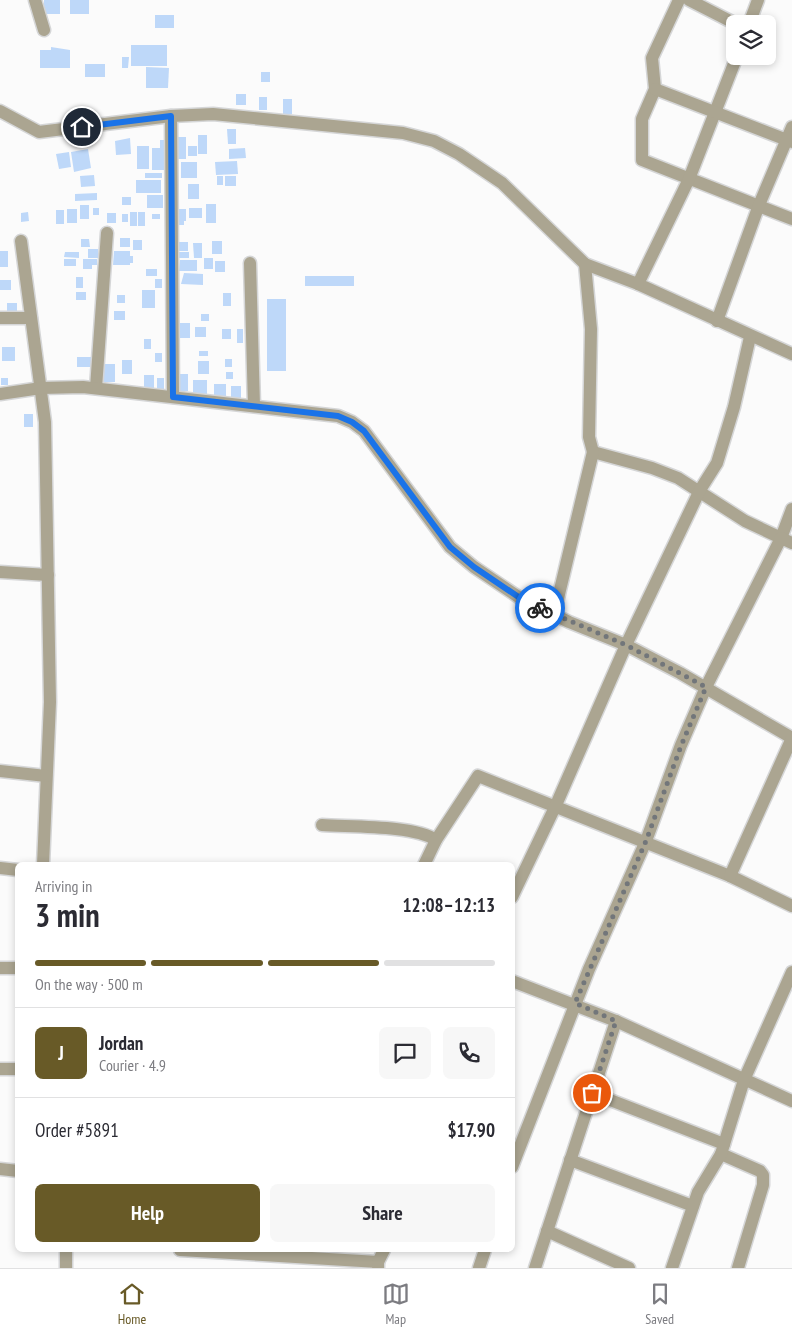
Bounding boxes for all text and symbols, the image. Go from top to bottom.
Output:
map controls [726,15,776,65]
button: layers [726,15,776,65]
pin [61,106,103,148]
icon: home [68,113,96,141]
courier [515,583,565,633]
icon: bike [526,594,554,622]
text: Arriving in [35,876,92,896]
text: 12:08–12:13 [402,893,495,917]
text: 3 min [35,894,100,936]
text: On the way · 500 m [35,974,143,994]
button: chat [379,1027,431,1079]
button: phone [443,1027,495,1079]
text: Jordan [99,1031,143,1055]
text: J [58,1041,64,1065]
text: Courier · 4.9 [99,1055,166,1075]
pin [571,1072,613,1114]
icon: bag [578,1079,606,1107]
text: Order #5891 [35,1118,119,1142]
text: $17.90 [447,1118,495,1142]
button: Help [35,1184,260,1242]
button: Share [270,1184,495,1242]
tab: Home [118,1280,146,1328]
tab: Map [382,1280,410,1328]
tab: Saved [645,1280,674,1328]

